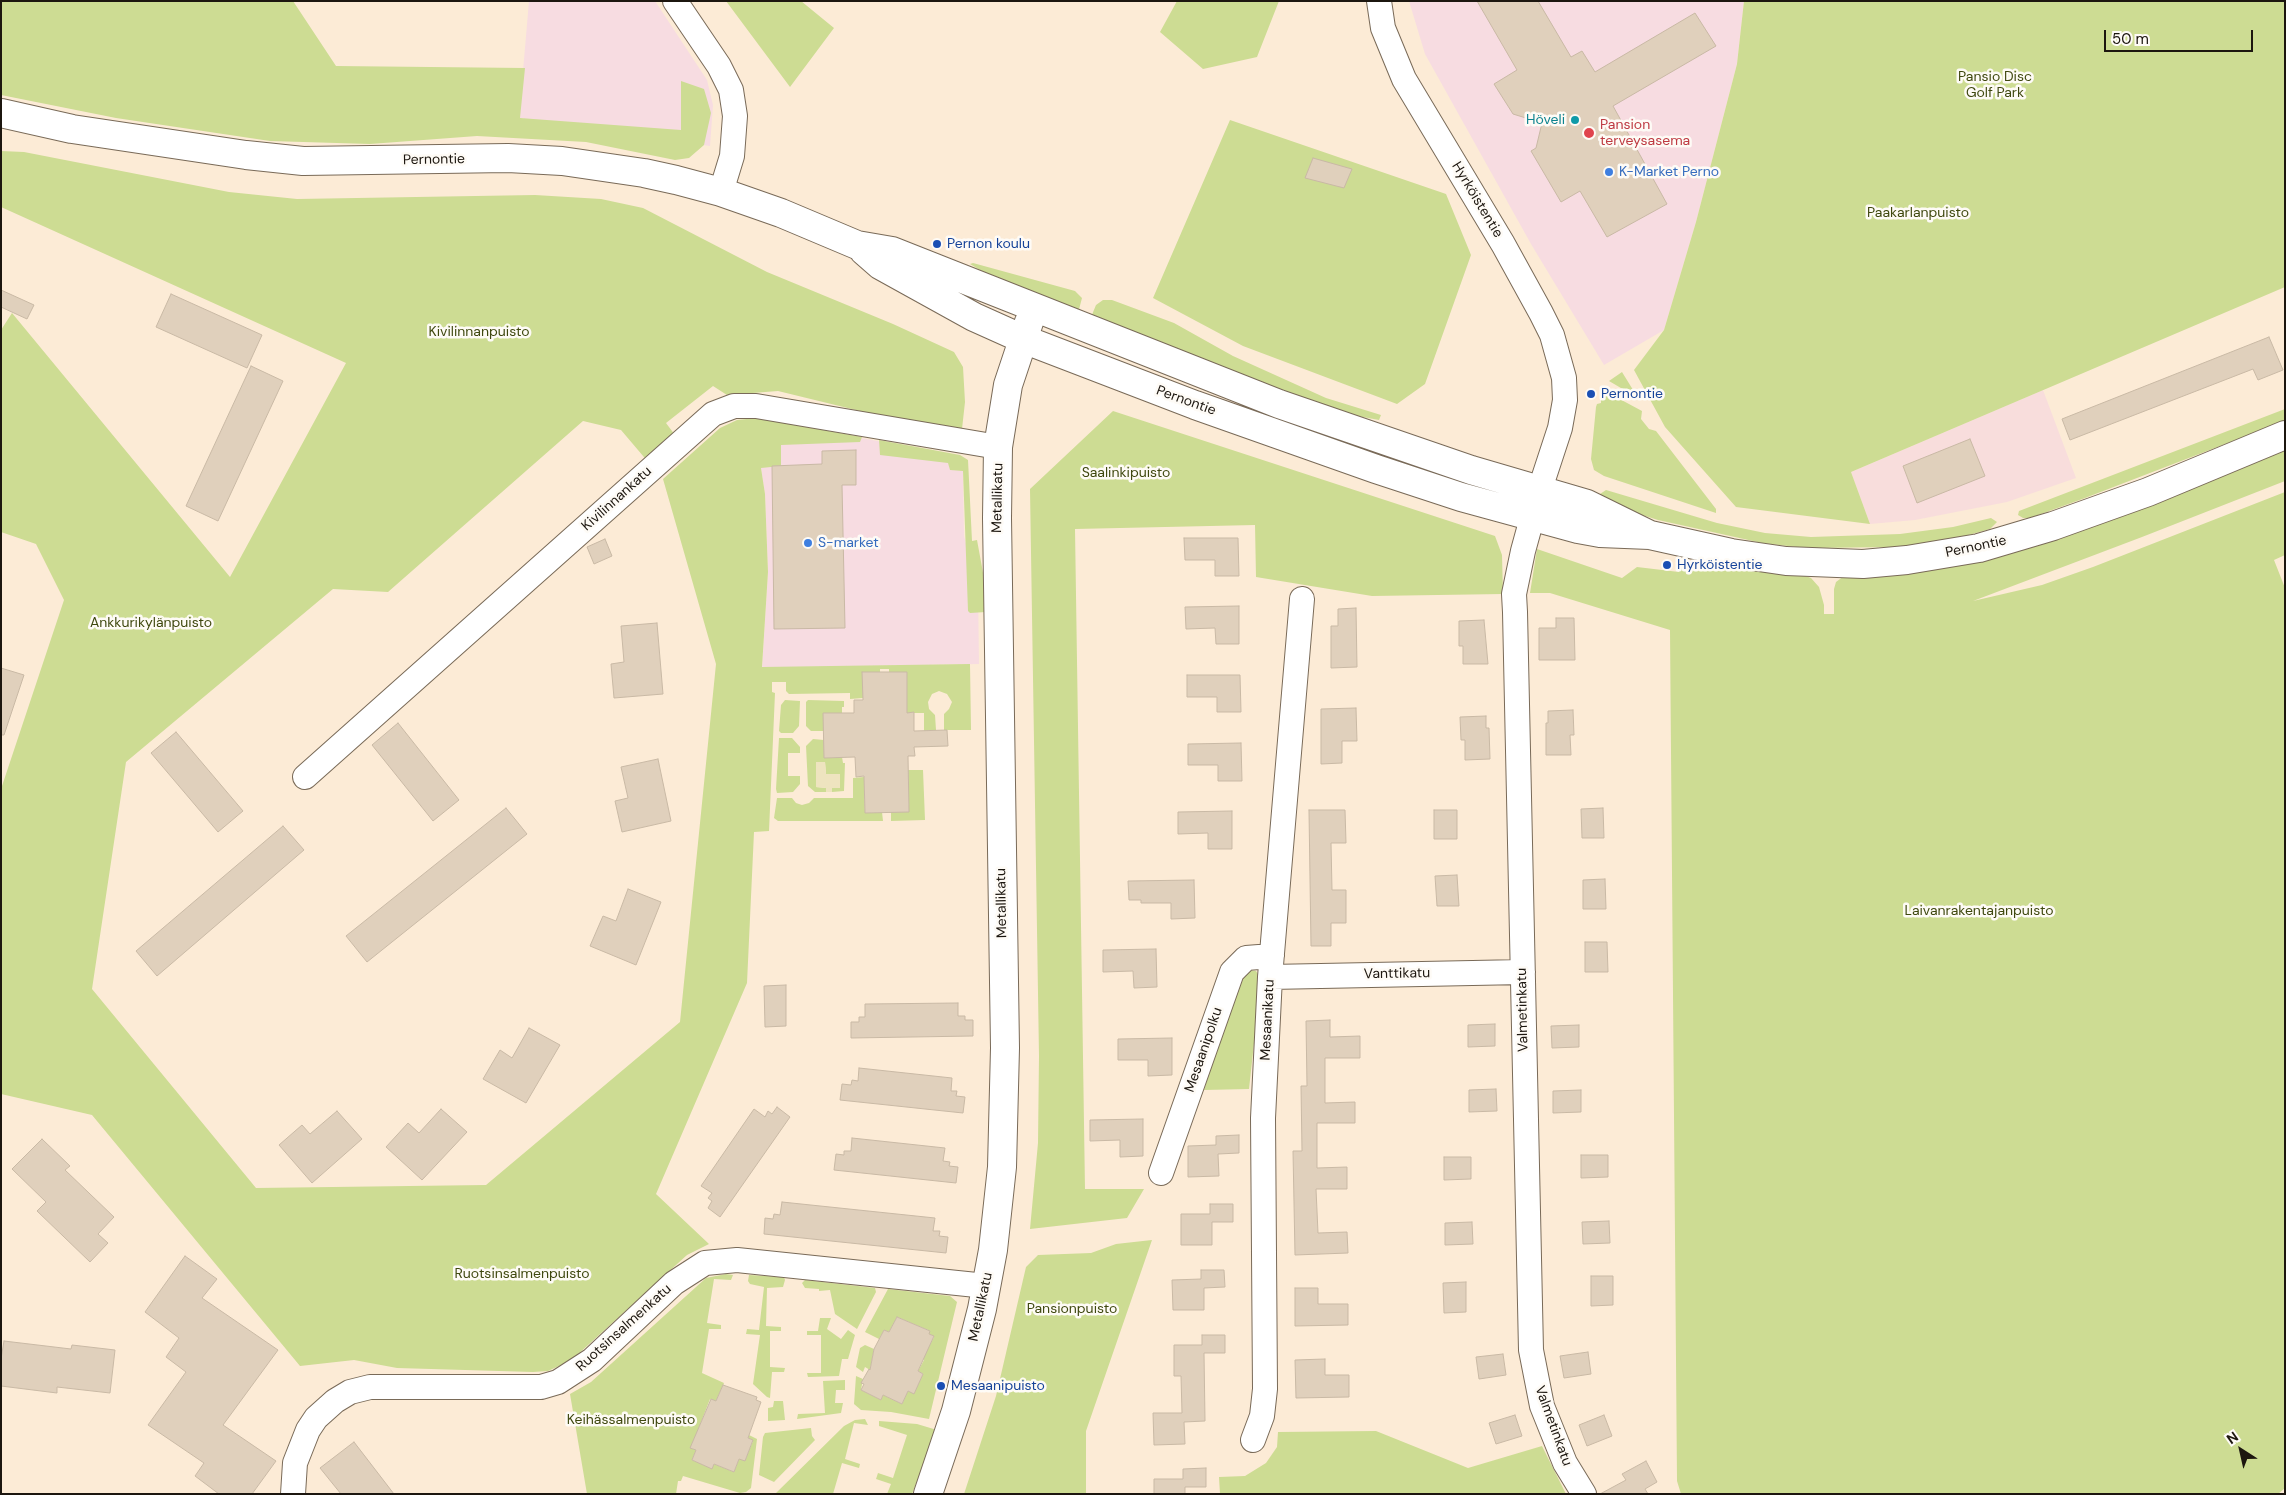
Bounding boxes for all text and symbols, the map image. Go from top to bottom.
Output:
scale bar [2106,20,2255,52]
text: 50 m [2112,29,2149,49]
park label: Pansio Disc Golf Park [1958,69,2032,102]
place label: Höveli [1526,112,1565,128]
marker: Höveli [1569,114,1581,126]
place label: Pansion terveysasema [1600,117,1690,150]
marker: Pansion terveysasema [1582,126,1596,140]
street label: Pernontie [403,151,465,169]
street label: Hyrköistentie [1448,159,1506,241]
place label: K-Market Perno [1619,164,1719,180]
marker: K-Market Perno [1603,166,1615,178]
park label: Paakarlanpuisto [1867,205,1969,221]
place label: Pernon koulu [947,236,1030,252]
marker: Pernon koulu [931,238,943,250]
park label: Kivilinnanpuisto [429,324,529,340]
street label: Pernontie [1154,383,1218,419]
place label: Pernontie [1601,386,1663,402]
marker: Pernontie [1585,388,1597,400]
street label: Kivilinnankatu [579,463,655,535]
street label: Metallikatu [989,463,1007,533]
park label: Saalinkipuisto [1082,465,1170,481]
street label: Pernontie [1944,532,2008,562]
place label: S-market [818,535,879,551]
marker: S-market [802,537,814,549]
place label: Hyrköistentie [1677,557,1763,573]
marker: Hyrköistentie [1661,559,1673,571]
park label: Ankkurikylänpuisto [90,615,212,631]
street label: Metallikatu [993,868,1011,938]
park label: Laivanrakentajanpuisto [1905,903,2053,919]
street label: Vanttikatu [1364,965,1430,983]
street label: Valmetinkatu [1514,968,1532,1052]
street label: Mesaanikatu [1257,979,1279,1061]
street label: Mesaanipolku [1182,1005,1226,1095]
park label: Ruotsinsalmenpuisto [455,1266,589,1282]
street label: Metallikatu [965,1271,997,1343]
street label: Ruotsinsalmenkatu [573,1281,675,1375]
park label: Pansionpuisto [1027,1301,1117,1317]
place label: Mesaanipuisto [951,1378,1045,1394]
marker: Mesaanipuisto [935,1380,947,1392]
street label: Valmetinkatu [1531,1384,1575,1468]
park label: Keihässalmenpuisto [567,1412,695,1428]
north arrow [2216,1425,2266,1475]
text: N [2223,1427,2242,1448]

